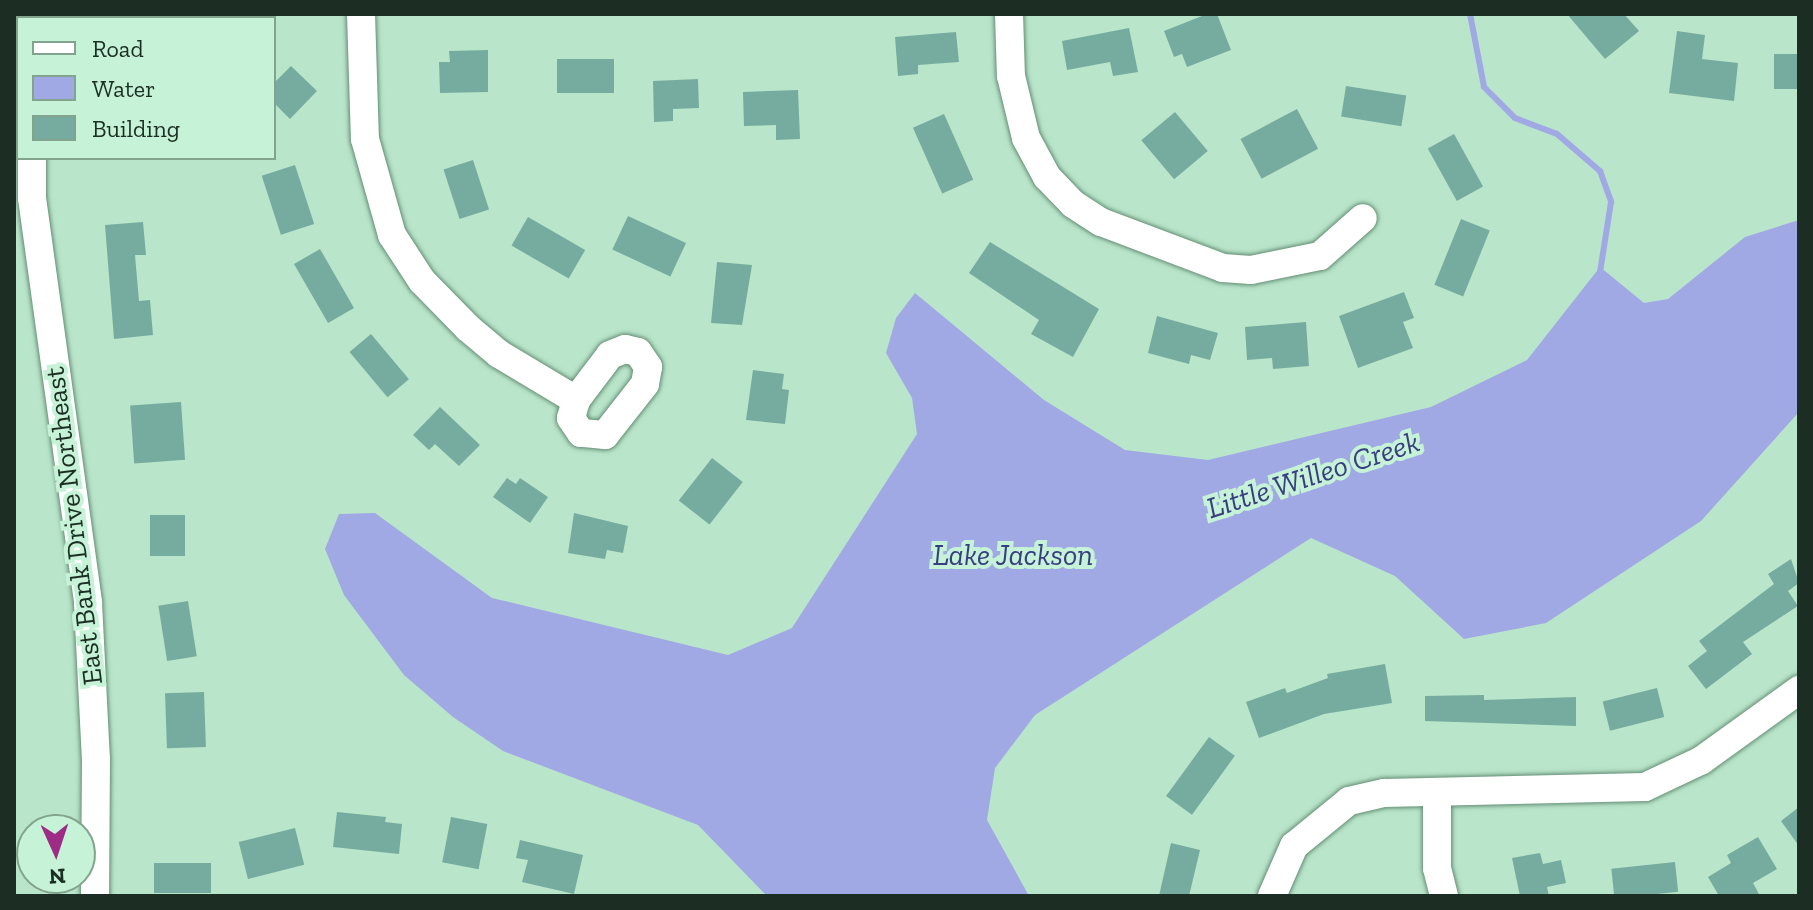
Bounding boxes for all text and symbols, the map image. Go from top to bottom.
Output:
legend [16,16,276,160]
text: Road [92,34,144,63]
text: Water [92,74,155,103]
text: Building [92,114,180,143]
street label: East Bank Drive Northeast [38,365,110,687]
water label: Little Willeo Creek [1202,424,1424,526]
water label: Lake Jackson [933,537,1093,573]
north arrow [16,814,96,894]
text: N [48,863,66,890]

